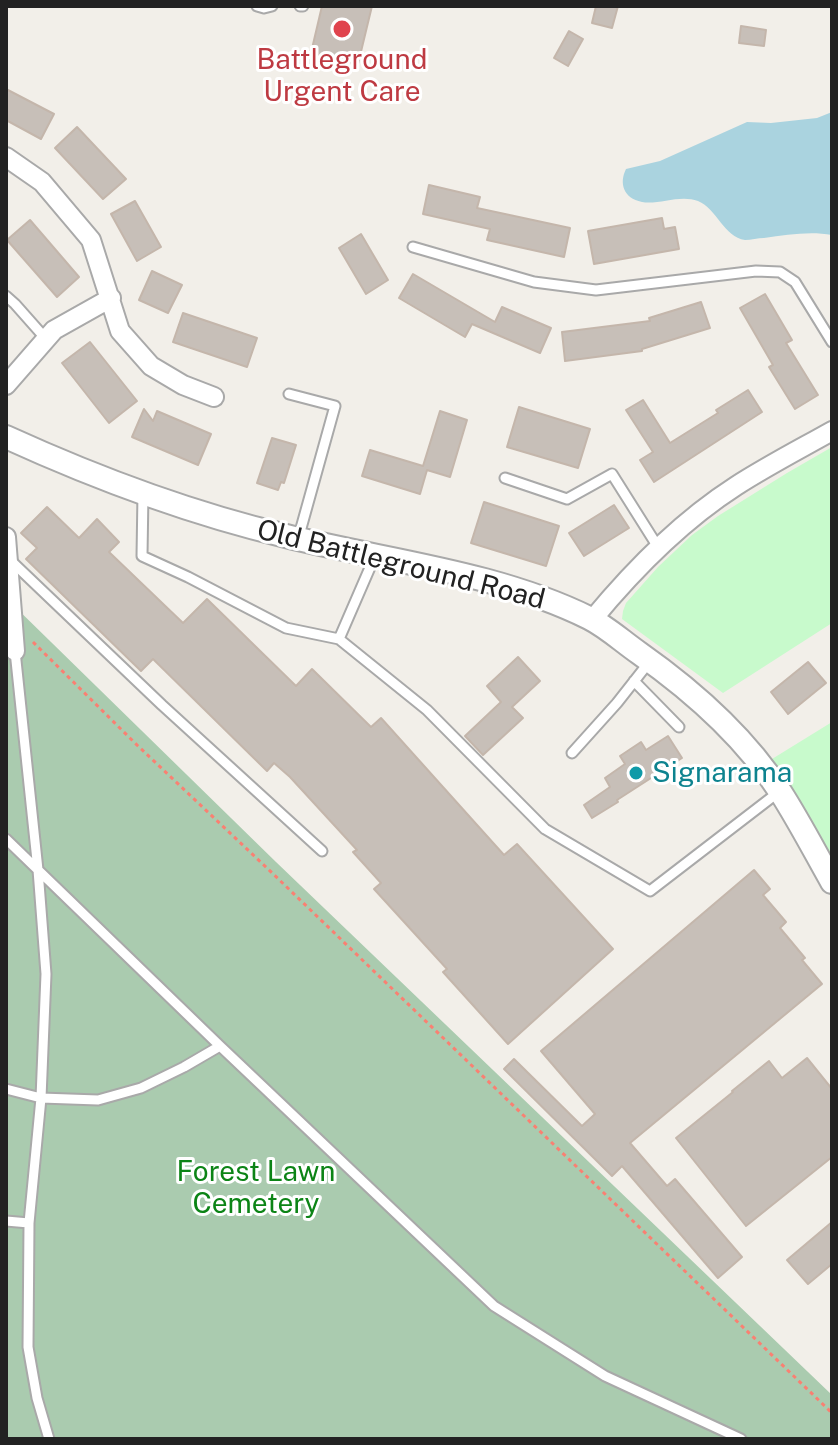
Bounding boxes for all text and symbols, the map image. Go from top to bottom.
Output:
marker: Battleground Urgent Care [331,18,353,40]
place label: Battleground Urgent Care [257,43,427,109]
street label: Old Battleground Road [254,513,548,617]
place label: Signarama [652,756,792,790]
marker: Signarama [627,764,645,782]
park label: Forest Lawn Cemetery [177,1155,335,1221]

